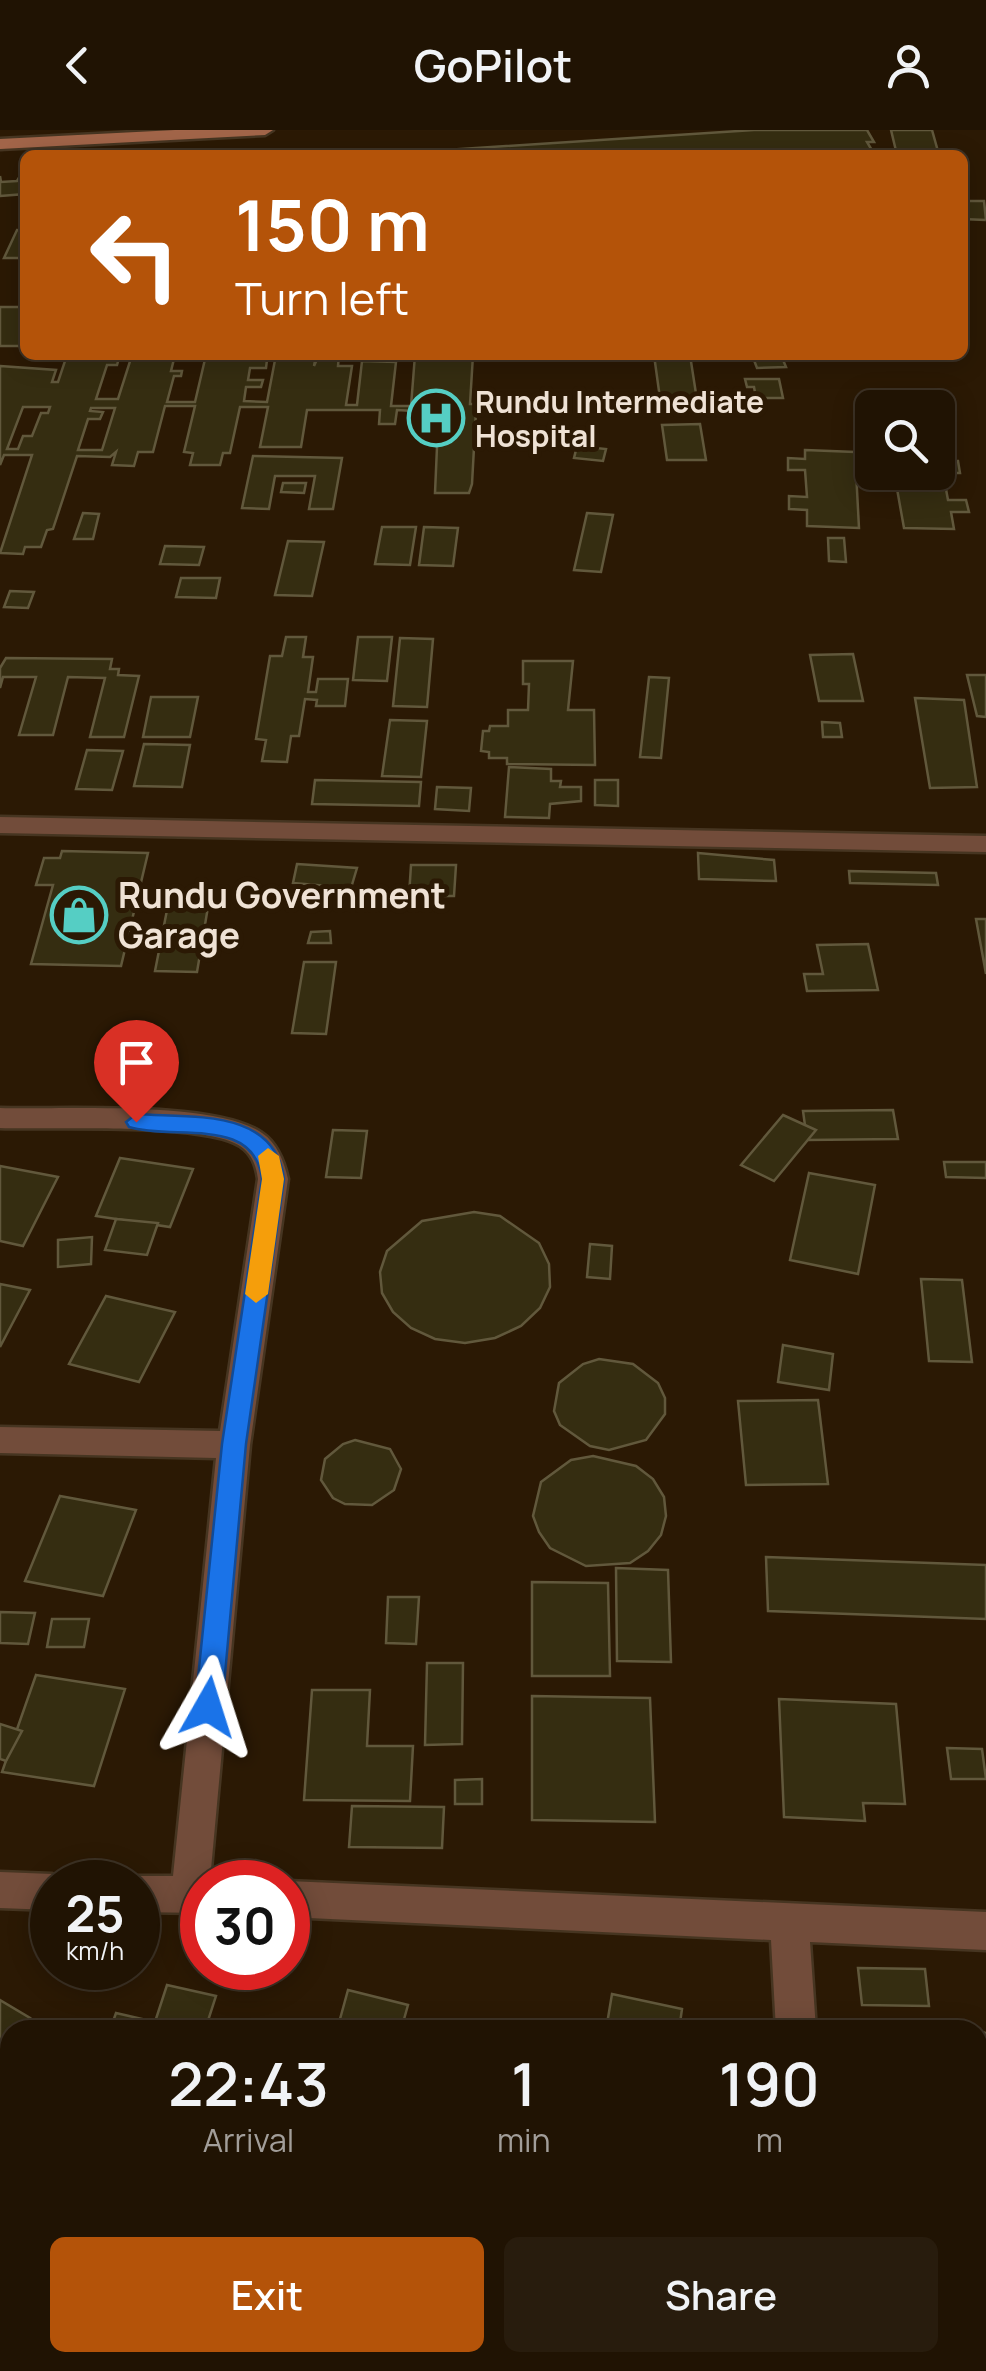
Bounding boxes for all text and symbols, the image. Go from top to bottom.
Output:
text: GoPilot [414,34,572,96]
icon: back [50,38,105,93]
icon: person [881,38,936,93]
text: 150 m [235,176,430,272]
icon: left [70,190,200,320]
text: Turn left [235,267,409,329]
place label: Rundu Intermediate Hospital [475,381,764,456]
hospital icon: Rundu Intermediate Hospital [406,388,466,448]
map controls [855,390,955,490]
button: search [855,390,955,490]
place label: Rundu Government Garage [118,871,446,959]
shop icon: Rundu Government Garage [49,885,109,945]
pin [94,1020,179,1123]
icon: arrive [109,1035,164,1090]
position arrow [156,1655,260,1759]
speed limit sign: 30 [180,1860,310,1990]
text: 25 [65,1879,125,1947]
text: km/h [66,1933,124,1968]
text: 22:43 [168,2042,329,2124]
text: 1 [511,2042,536,2124]
text: 190 [719,2042,820,2124]
text: Arrival [203,2118,294,2162]
text: min [497,2118,551,2162]
text: m [756,2118,783,2162]
button: Exit [50,2237,484,2352]
button: Share [504,2237,938,2352]

